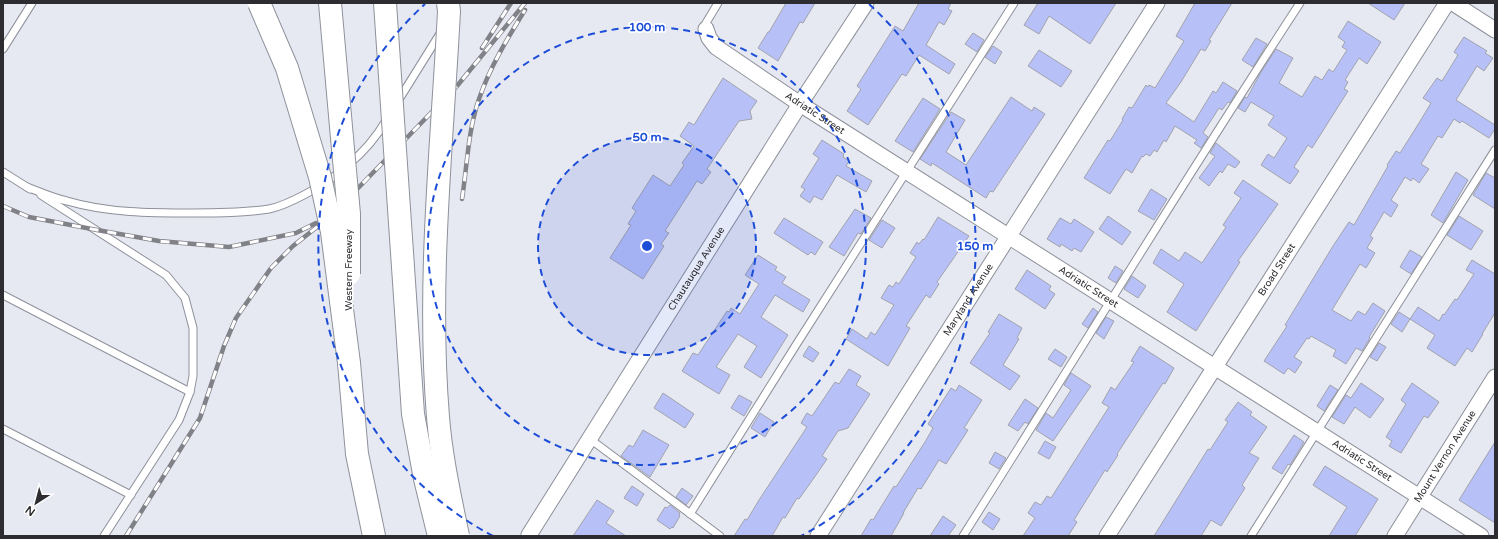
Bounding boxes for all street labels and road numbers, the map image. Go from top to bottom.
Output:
street label: Adriatic Street [783,90,847,137]
street label: Chautauqua Avenue [666,224,727,313]
street label: Western Freeway [343,229,355,311]
street label: Broad Street [1256,241,1298,298]
street label: Maryland Avenue [941,261,996,338]
street label: Adriatic Street [1056,264,1121,310]
street label: Mount Vernon Avenue [1412,408,1479,505]
street label: Adriatic Street [1330,437,1394,484]

